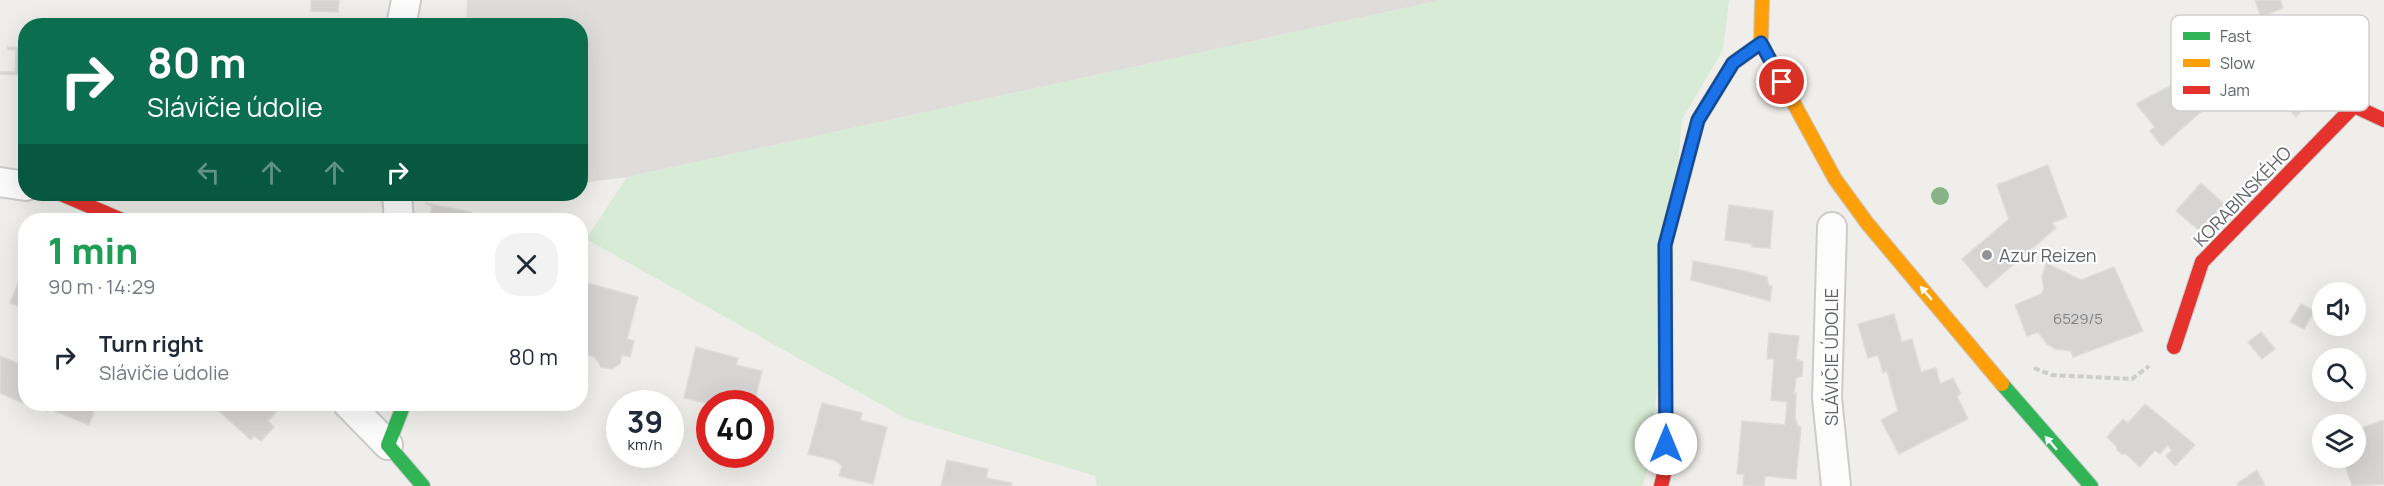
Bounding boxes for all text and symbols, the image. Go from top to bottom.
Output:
legend [2171,15,2369,111]
text: Fast [2220,25,2251,47]
text: 80 m [147,33,247,91]
icon: right [48,42,126,120]
text: Slow [2220,52,2255,74]
pin [1756,56,1807,107]
icon: arrive [1765,65,1798,98]
text: Jam [2220,79,2250,101]
text: Slávičie údolie [147,88,323,125]
street label: KORABINSKÉHO [2188,141,2296,251]
icon: left [192,156,225,189]
icon: ahead [255,156,288,189]
icon: ahead [318,156,351,189]
icon: right [381,156,414,189]
text: 1 min [48,226,138,275]
button: close [495,233,558,296]
place label: Azur Reizen [1999,243,2097,267]
marker: Azur Reizen [1980,248,1994,262]
text: 90 m · 14:29 [48,273,155,300]
map controls [2312,282,2366,468]
button: sound [2312,282,2366,336]
one-way arrow [1921,286,1933,301]
street label: SLÁVIČIE ÚDOLIE [1819,288,1843,426]
house number: 6529/5 [2053,308,2103,329]
text: Turn right [99,329,204,359]
icon: right [48,341,81,374]
text: 80 m [509,342,558,372]
button: search [2312,348,2366,402]
text: Slávičie údolie [99,359,229,386]
speed limit sign: 40 [696,390,774,468]
text: 39 [627,401,663,442]
position arrow [1634,412,1698,476]
button: layers [2312,414,2366,468]
text: km/h [628,434,662,455]
one-way arrow [2045,435,2058,451]

